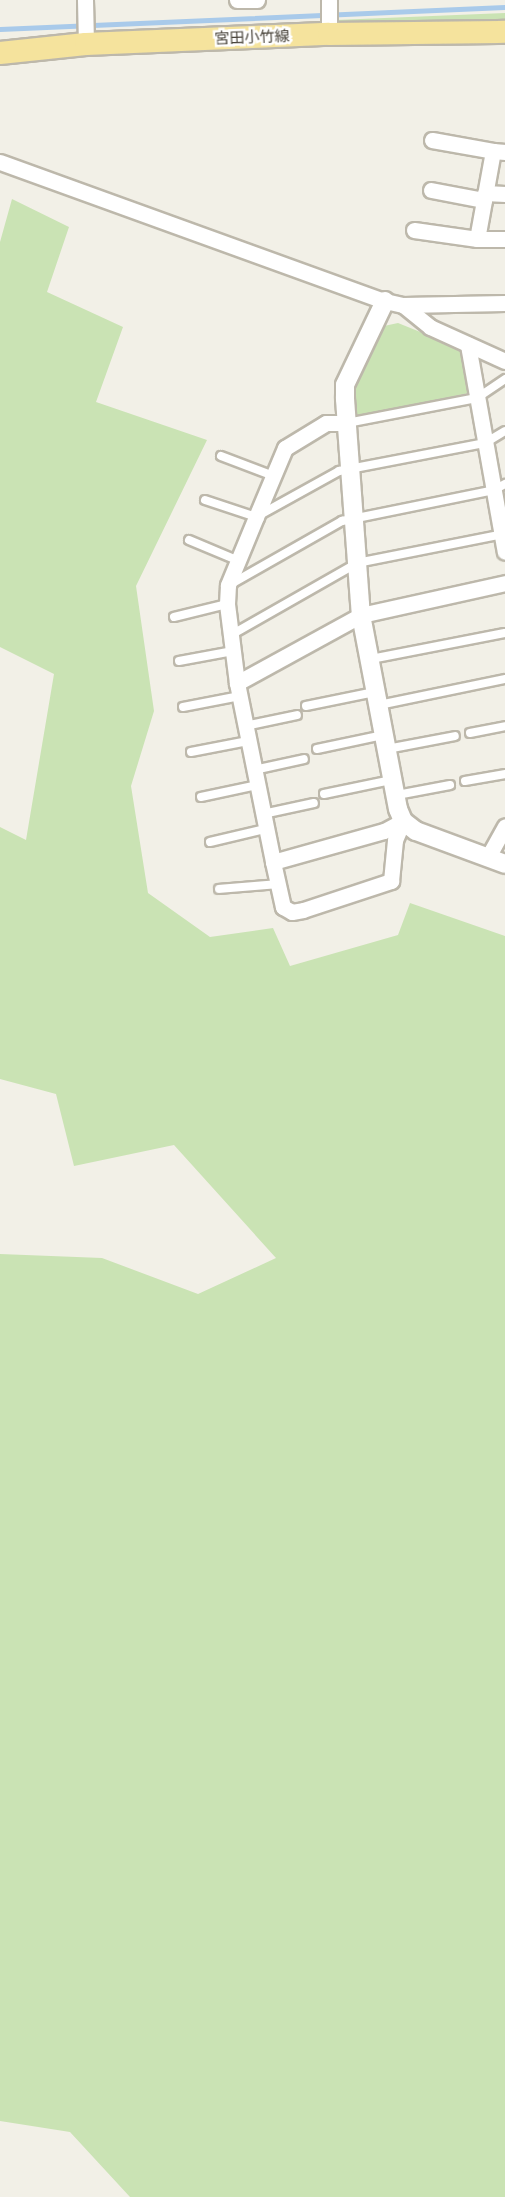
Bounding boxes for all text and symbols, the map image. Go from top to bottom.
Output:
street label: 宮田小竹線 [214,27,290,47]

